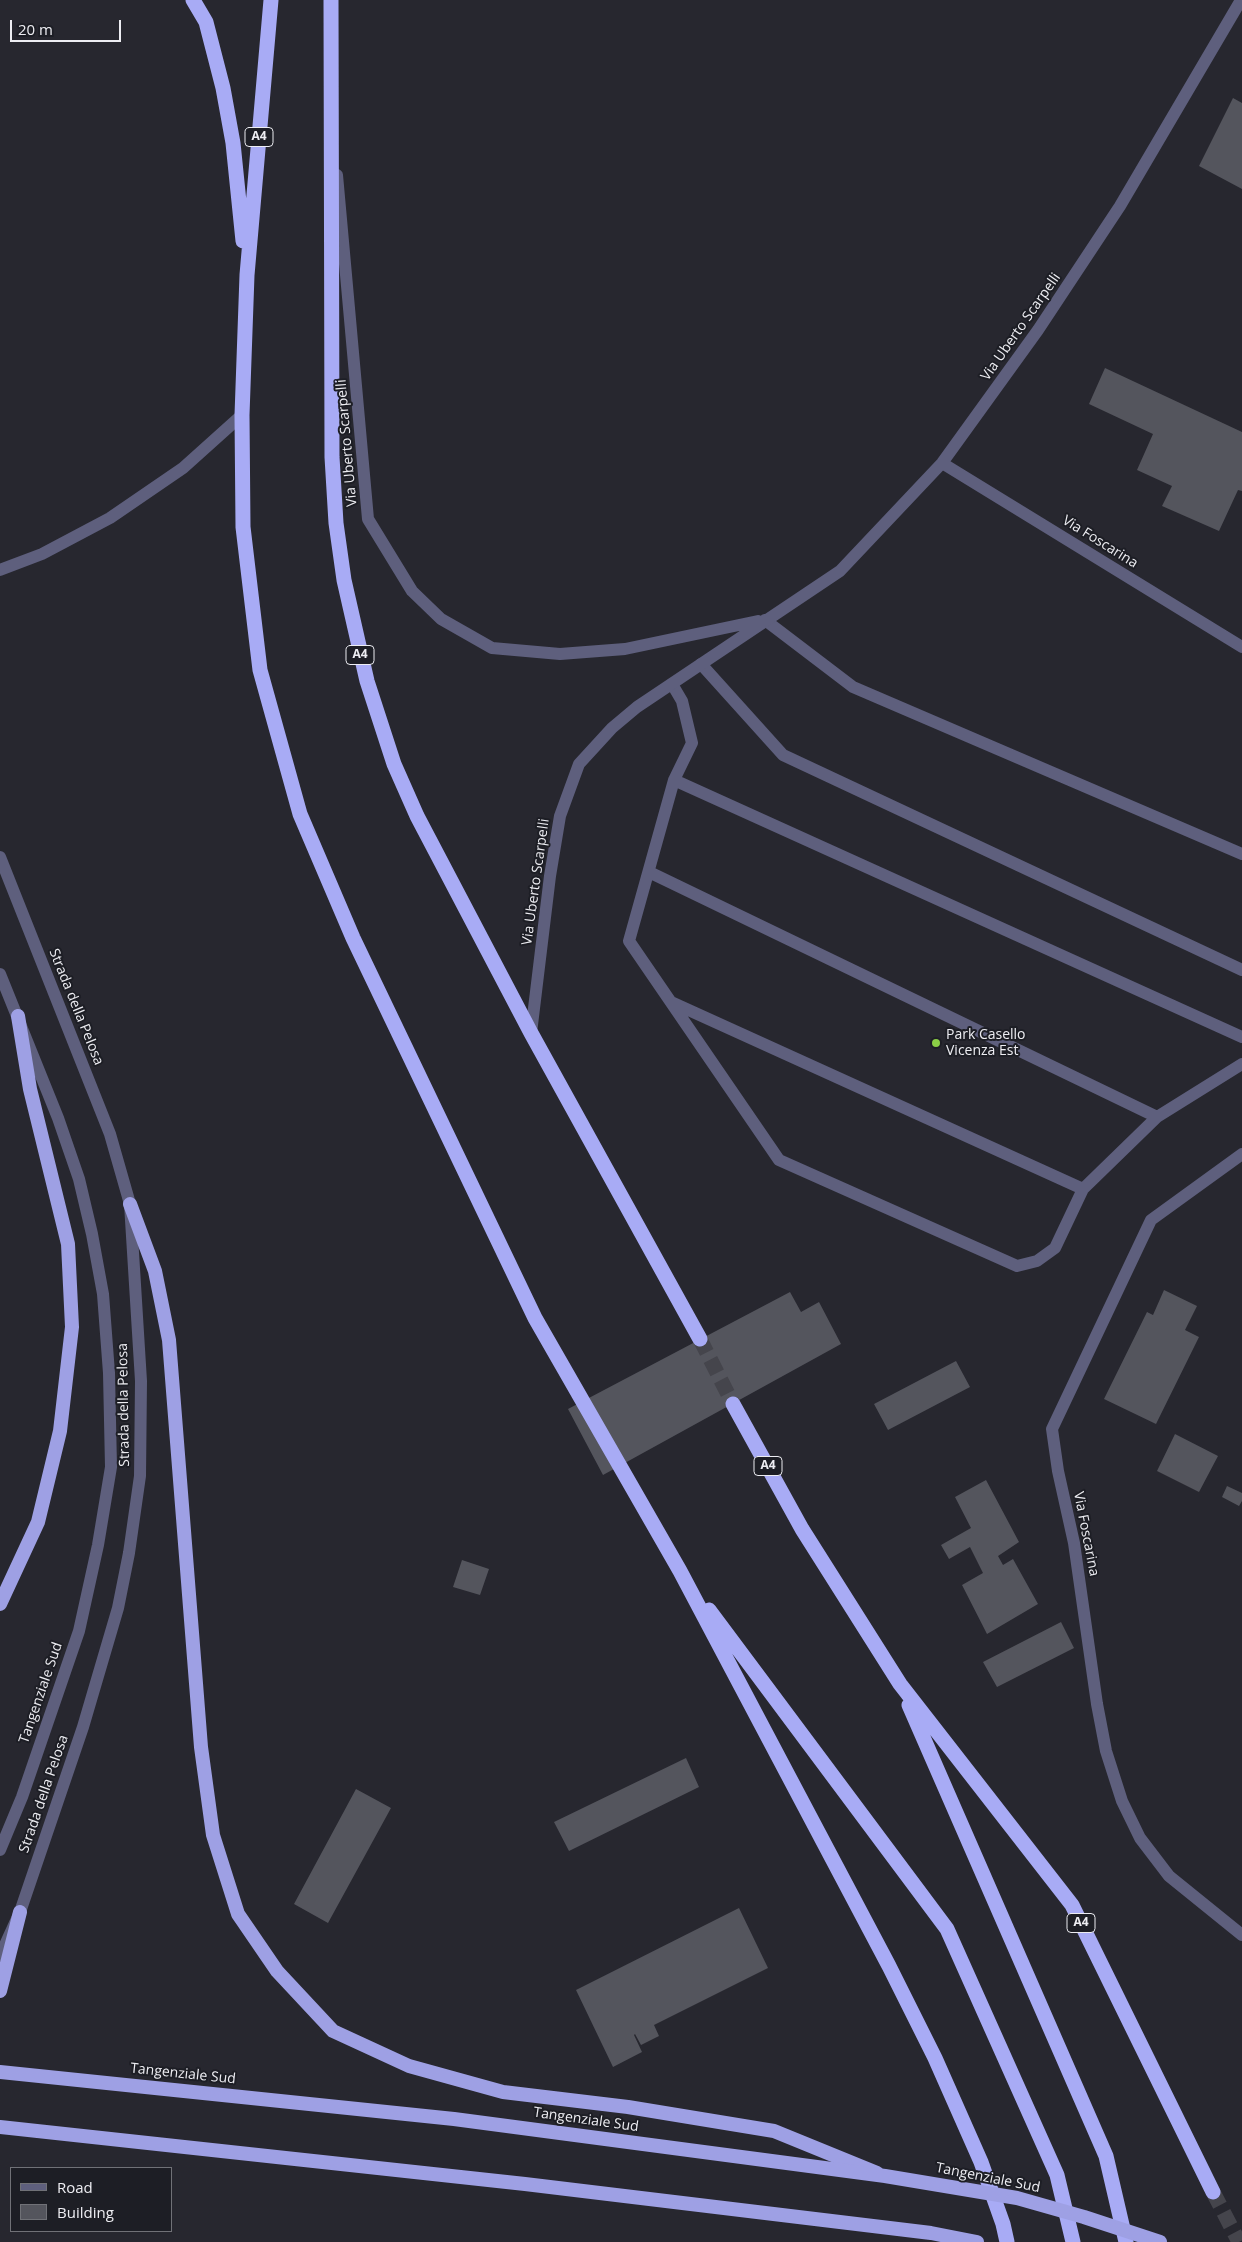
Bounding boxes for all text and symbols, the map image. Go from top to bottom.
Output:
scale bar [12,10,124,42]
text: 20 m [18,19,53,39]
road number: A4 [245,128,273,146]
street label: Via Uberto Scarpelli [978,270,1064,384]
street label: Via Uberto Scarpelli [333,379,361,507]
street label: Via Foscarina [1059,512,1141,572]
road number: A4 [346,646,374,664]
street label: Via Uberto Scarpelli [519,818,553,946]
street label: Strada della Pelosa [45,946,107,1068]
place label: Park Casello Vicenza Est [946,1027,1026,1060]
marker: Park Casello Vicenza Est [930,1037,942,1049]
street label: Strada della Pelosa [115,1343,133,1467]
road number: A4 [754,1456,782,1475]
street label: Via Foscarina [1070,1490,1102,1578]
street label: Tangenziale Sud [16,1640,66,1746]
street label: Strada della Pelosa [16,1733,72,1855]
road number: A4 [1067,1914,1095,1932]
street label: Tangenziale Sud [129,2060,237,2088]
street label: Tangenziale Sud [532,2104,640,2136]
street label: Tangenziale Sud [934,2160,1042,2196]
legend [10,2167,172,2232]
text: Road [57,2177,93,2197]
text: Building [57,2202,114,2222]

